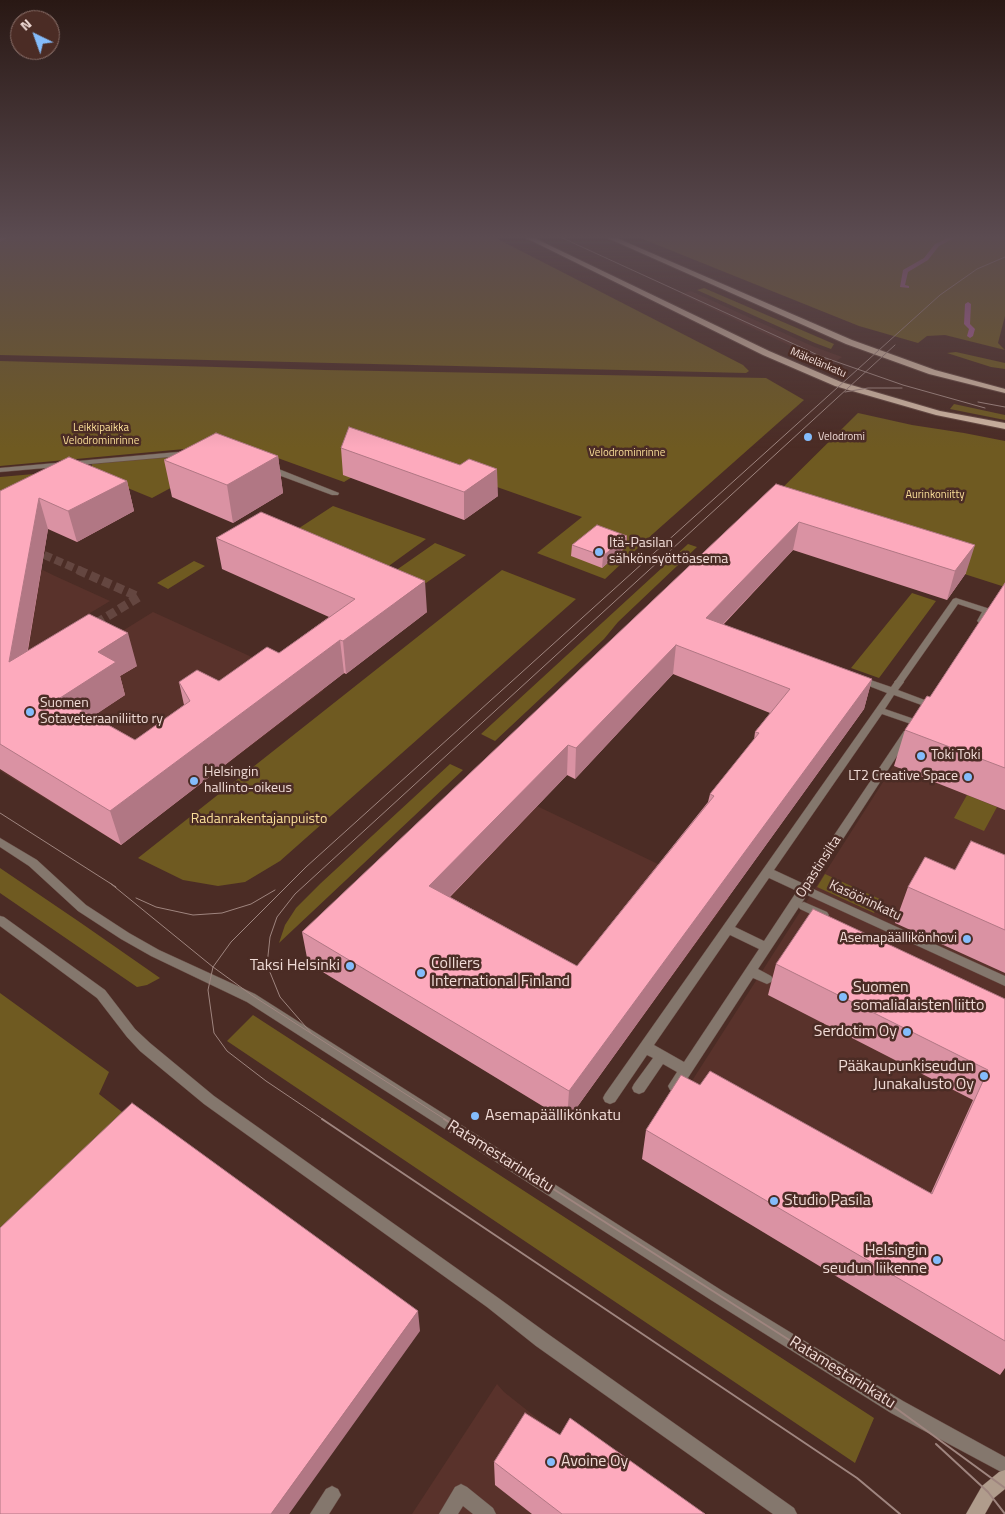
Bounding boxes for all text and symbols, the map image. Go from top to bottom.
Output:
north arrow [10,10,60,60]
text: N [15,13,36,35]
street label: Mäkelänkatu [788,345,848,381]
park label: Leikkipaikka Velodrominrinne [63,421,139,447]
place label: Velodromi [818,430,865,444]
marker: Velodromi [802,431,814,443]
park label: Velodrominrinne [589,446,665,460]
park label: Aurinkoniitty [905,488,965,502]
place label: Itä-Pasilan sähkönsyöttöasema [609,536,728,568]
marker: Itä-Pasilan sähkönsyöttöasema [593,546,605,558]
place label: Suomen Sotaveteraaniliitto ry [40,696,163,729]
marker: Suomen Sotaveteraaniliitto ry [24,706,36,718]
place label: Toki Toki [931,748,981,764]
marker: Toki Toki [915,750,927,762]
place label: Helsingin hallinto-oikeus [204,765,292,798]
place label: LT2 Creative Space [848,769,958,785]
marker: LT2 Creative Space [962,771,974,783]
marker: Helsingin hallinto-oikeus [188,775,200,787]
park label: Radanrakentajanpuisto [191,812,327,828]
street label: Opastinsilta [793,833,845,901]
street label: Kasöörinkatu [826,877,904,925]
place label: Asemapäällikönhovi [839,931,957,947]
marker: Asemapäällikönhovi [961,933,973,945]
place label: Colliers International Finland [431,954,570,992]
place label: Taksi Helsinki [250,956,340,976]
marker: Taksi Helsinki [344,960,356,972]
marker: Colliers International Finland [415,967,427,979]
place label: Suomen somalialaisten liitto [853,978,984,1016]
marker: Suomen somalialaisten liitto [837,991,849,1003]
place label: Serdotim Oy [814,1022,897,1042]
marker: Serdotim Oy [901,1026,913,1038]
place label: Pääkaupunkiseudun Junakalusto Oy [838,1057,974,1095]
marker: Pääkaupunkiseudun Junakalusto Oy [978,1070,990,1082]
place label: Asemapäällikönkatu [485,1106,621,1126]
marker: Asemapäällikönkatu [469,1110,481,1122]
street label: Ratamestarinkatu [443,1117,557,1197]
place label: Studio Pasila [784,1191,871,1211]
marker: Studio Pasila [768,1195,780,1207]
place label: Helsingin seudun liikenne [822,1241,927,1279]
marker: Helsingin seudun liikenne [931,1254,943,1266]
street label: Ratamestarinkatu [785,1333,899,1413]
place label: Avoine Oy [561,1452,628,1472]
marker: Avoine Oy [545,1456,557,1468]

